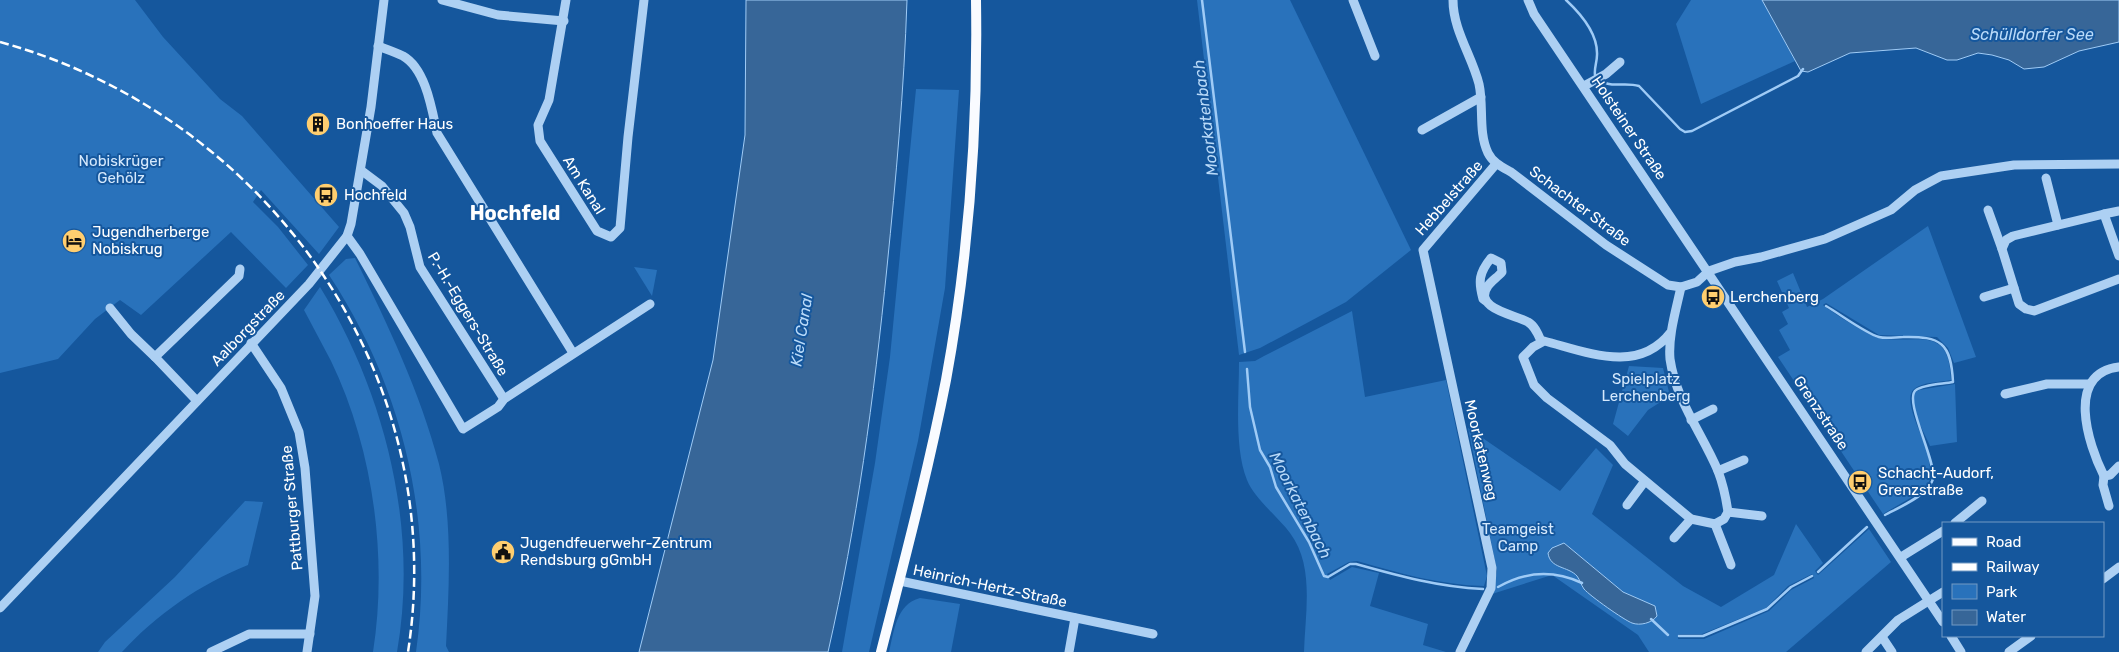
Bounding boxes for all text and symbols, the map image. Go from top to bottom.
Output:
water label: Schülldorfer See [1970,25,2094,44]
water label: Moorkatenbach [1189,59,1222,177]
street label: Holsteiner Straße [1588,73,1670,183]
building icon: Bonhoeffer Haus [305,111,331,137]
place label: Bonhoeffer Haus [336,115,453,133]
park label: Nobiskrüger Gehölz [79,152,164,187]
street label: Am Kanal [559,153,609,217]
street label: Hebbelstraße [1412,157,1486,239]
street label: Schachter Straße [1526,162,1634,250]
bus stop icon: Hochfeld [313,182,339,208]
place label: Hochfeld [344,186,407,204]
district label: Hochfeld [470,201,560,225]
place label: Jugendherberge Nobiskrug [92,223,209,258]
hotel icon: Jugendherberge Nobiskrug [61,228,87,254]
street label: P.-H.-Eggers-Straße [424,249,512,379]
bus stop icon: Lerchenberg [1700,284,1726,310]
street label: Aalborgstraße [207,286,289,370]
place label: Lerchenberg [1730,288,1819,306]
water label: Kiel Canal [786,291,817,368]
park label: Spielplatz Lerchenberg [1602,370,1690,405]
street label: Grenzstraße [1790,373,1852,453]
street label: Moorkatenweg [1461,398,1501,502]
street label: Pattburger Straße [278,445,306,571]
water label: Moorkatenbach [1266,449,1336,562]
place label: Schacht-Audorf, Grenzstraße [1878,464,1994,499]
bus stop icon: Schacht-Audorf, Grenzstraße [1847,469,1873,495]
park label: Teamgeist Camp [1482,520,1554,555]
legend [1942,522,2104,637]
text: Road [1986,533,2022,551]
place label: Jugendfeuerwehr-Zentrum Rendsburg gGmbH [520,534,712,569]
public building icon: Jugendfeuerwehr-Zentrum Rendsburg gGmbH [490,539,516,565]
text: Railway [1986,558,2040,576]
street label: Heinrich-Hertz-Straße [911,561,1069,611]
text: Park [1986,583,2017,601]
text: Water [1986,608,2026,626]

